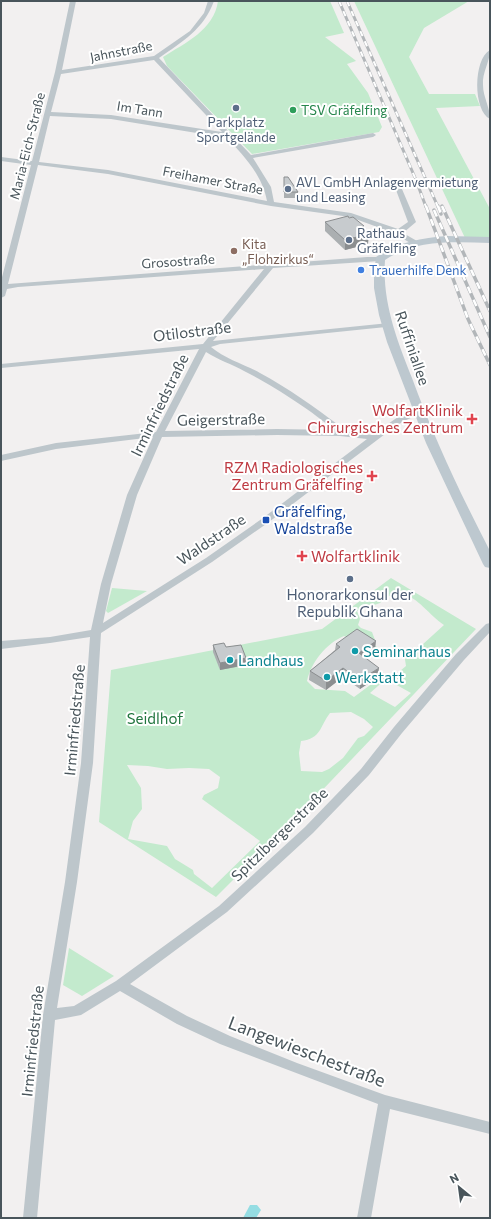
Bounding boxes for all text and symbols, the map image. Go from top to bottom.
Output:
street label: Jahnstraße [88,37,154,65]
street label: Maria-Eich-Straße [6,91,48,201]
street label: Im Tann [116,97,164,121]
place label: TSV Gräfelfing [301,102,387,118]
marker: Parkplatz Sportgelände [231,103,241,113]
marker: TSV Gräfelfing [288,105,298,115]
place label: Parkplatz Sportgelände [196,114,276,145]
street label: Freihamer Straße [161,162,265,198]
place label: AVL GmbH Anlagenvermietung und Leasing [296,174,478,205]
marker: AVL GmbH Anlagenvermietung und Leasing [283,184,293,194]
place label: Rathaus Gräfelfing [357,225,416,256]
marker: Rathaus Gräfelfing [344,235,354,245]
place label: Kita „Flohzirkus“ [242,236,314,267]
marker: Kita „Flohzirkus“ [229,246,239,256]
street label: Grosostraße [141,250,215,272]
place label: Trauerhilfe Denk [369,262,467,278]
marker: Trauerhilfe Denk [356,265,366,275]
street label: Ruffiniallee [392,308,434,388]
street label: Otilostraße [152,317,232,345]
street label: Irminfriedstraße [126,351,192,459]
place label: WolfartKlinik Chirurgisches Zentrum [307,401,463,436]
street label: Geigerstraße [177,409,265,429]
marker: WolfartKlinik Chirurgisches Zentrum [466,413,478,425]
place label: RZM Radiologisches Zentrum Gräfelfing [224,458,363,493]
marker: RZM Radiologisches Zentrum Gräfelfing [366,470,378,482]
place label: Gräfelfing, Waldstraße [274,502,353,537]
street label: Waldstraße [173,510,249,568]
marker: Gräfelfing, Waldstraße [261,515,271,525]
place label: Wolfartklinik [311,547,400,565]
marker: Wolfartklinik [296,550,308,562]
marker: Honorarkonsul der Republik Ghana [345,574,355,584]
place label: Honorarkonsul der Republik Ghana [286,585,414,620]
place label: Seminarhaus [363,642,451,660]
marker: Seminarhaus [350,646,360,656]
place label: Landhaus [238,651,304,669]
marker: Landhaus [225,655,235,665]
street label: Irminfriedstraße [60,663,88,776]
place label: Werkstatt [335,668,404,686]
marker: Werkstatt [322,672,332,682]
park label: Seidlhof [127,709,183,727]
street label: Spitzlbergerstraße [227,783,331,885]
street label: Irminfriedstraße [17,984,47,1097]
street label: Langewieschestraße [225,1011,389,1091]
north arrow [439,1167,479,1207]
text: N [447,1170,461,1186]

